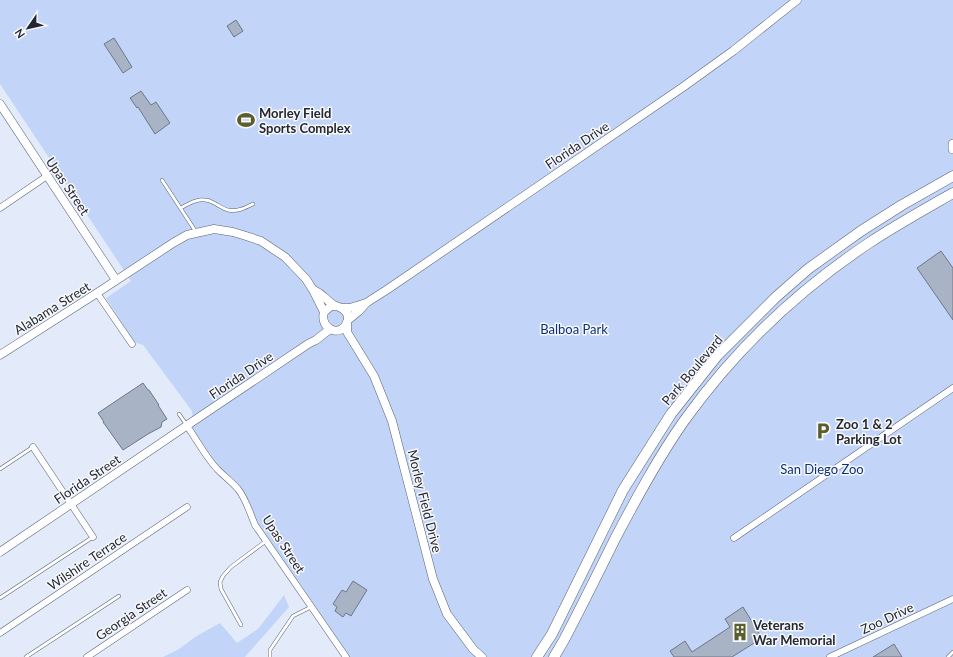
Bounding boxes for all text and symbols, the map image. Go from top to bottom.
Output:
north arrow [8,8,48,48]
text: N [12,27,27,41]
place label: Morley Field Sports Complex [259,105,351,136]
sports icon: Morley Field Sports Complex [236,110,256,130]
street label: Florida Drive [542,118,612,172]
street label: Upas Street [43,154,93,218]
street label: Alabama Street [11,278,93,338]
park label: Balboa Park [540,321,608,337]
street label: Park Boulevard [658,332,726,408]
street label: Florida Drive [206,348,276,402]
place label: Zoo 1 & 2 Parking Lot [836,416,902,447]
parking icon: Zoo 1 & 2 Parking Lot [813,421,833,441]
street label: Morley Field Drive [404,448,446,554]
street label: Florida Street [51,451,124,507]
park label: San Diego Zoo [780,461,864,477]
street label: Upas Street [259,512,309,576]
street label: Wilshire Terrace [45,529,130,593]
street label: Georgia Street [92,584,170,644]
street label: Zoo Drive [858,599,916,637]
place label: Veterans War Memorial [752,617,836,648]
building icon: Veterans War Memorial [730,622,750,642]

